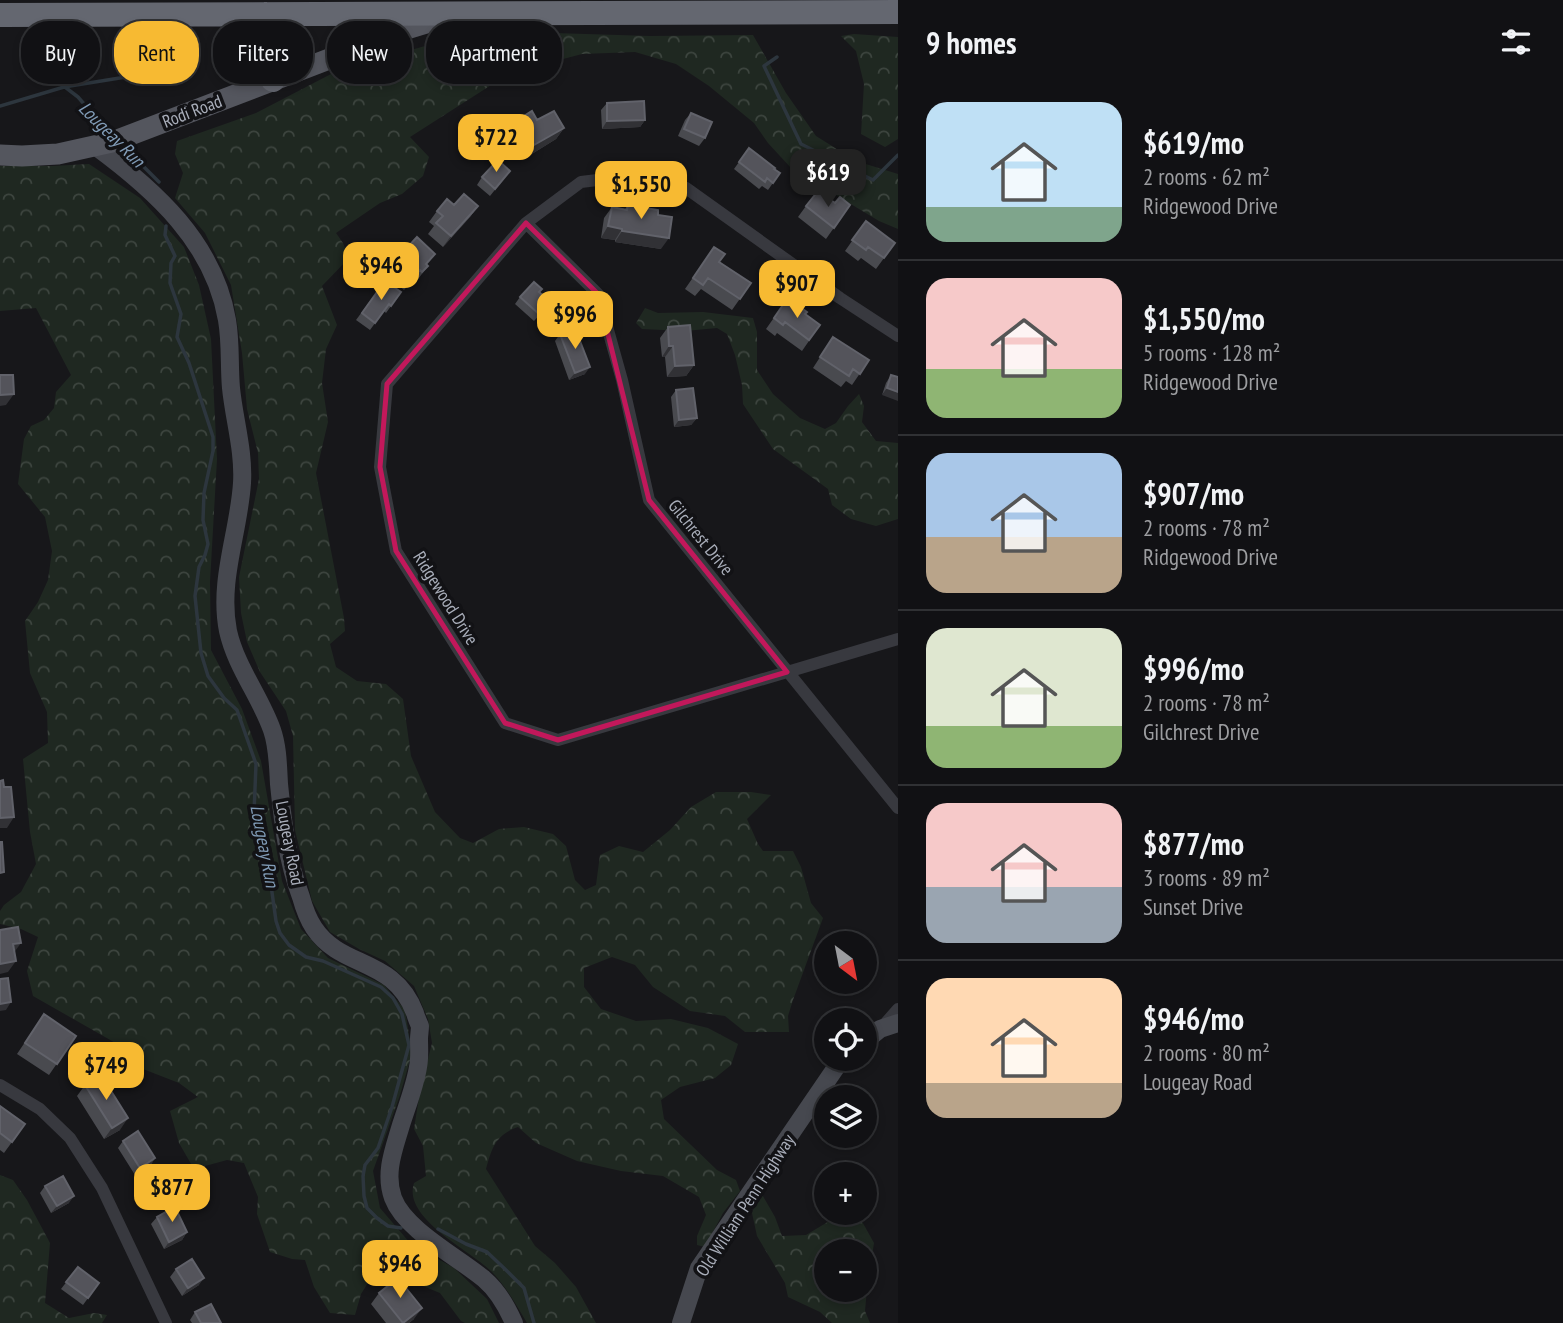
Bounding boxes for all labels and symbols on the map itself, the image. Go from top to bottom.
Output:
street label: Rodi Road [159,89,225,133]
water label: Lougeay Run [74,96,151,173]
pin: $722 [455,114,537,174]
pin: $619 [787,150,869,209]
pin: $1,550 [584,162,698,221]
pin: $946 [340,243,422,302]
pin: $907 [756,260,838,320]
pin: $996 [534,292,616,351]
street label: Gilchrest Drive [663,494,739,580]
street label: Ridgewood Drive [408,547,484,649]
street label: Lougeay Road [271,799,309,887]
water label: Lougeay Run [245,803,285,891]
north arrow [814,931,877,994]
pin: $749 [65,1042,147,1102]
street label: Old William Penn Highway [690,1129,800,1280]
pin: $877 [131,1164,213,1224]
pin: $946 [359,1240,441,1300]

